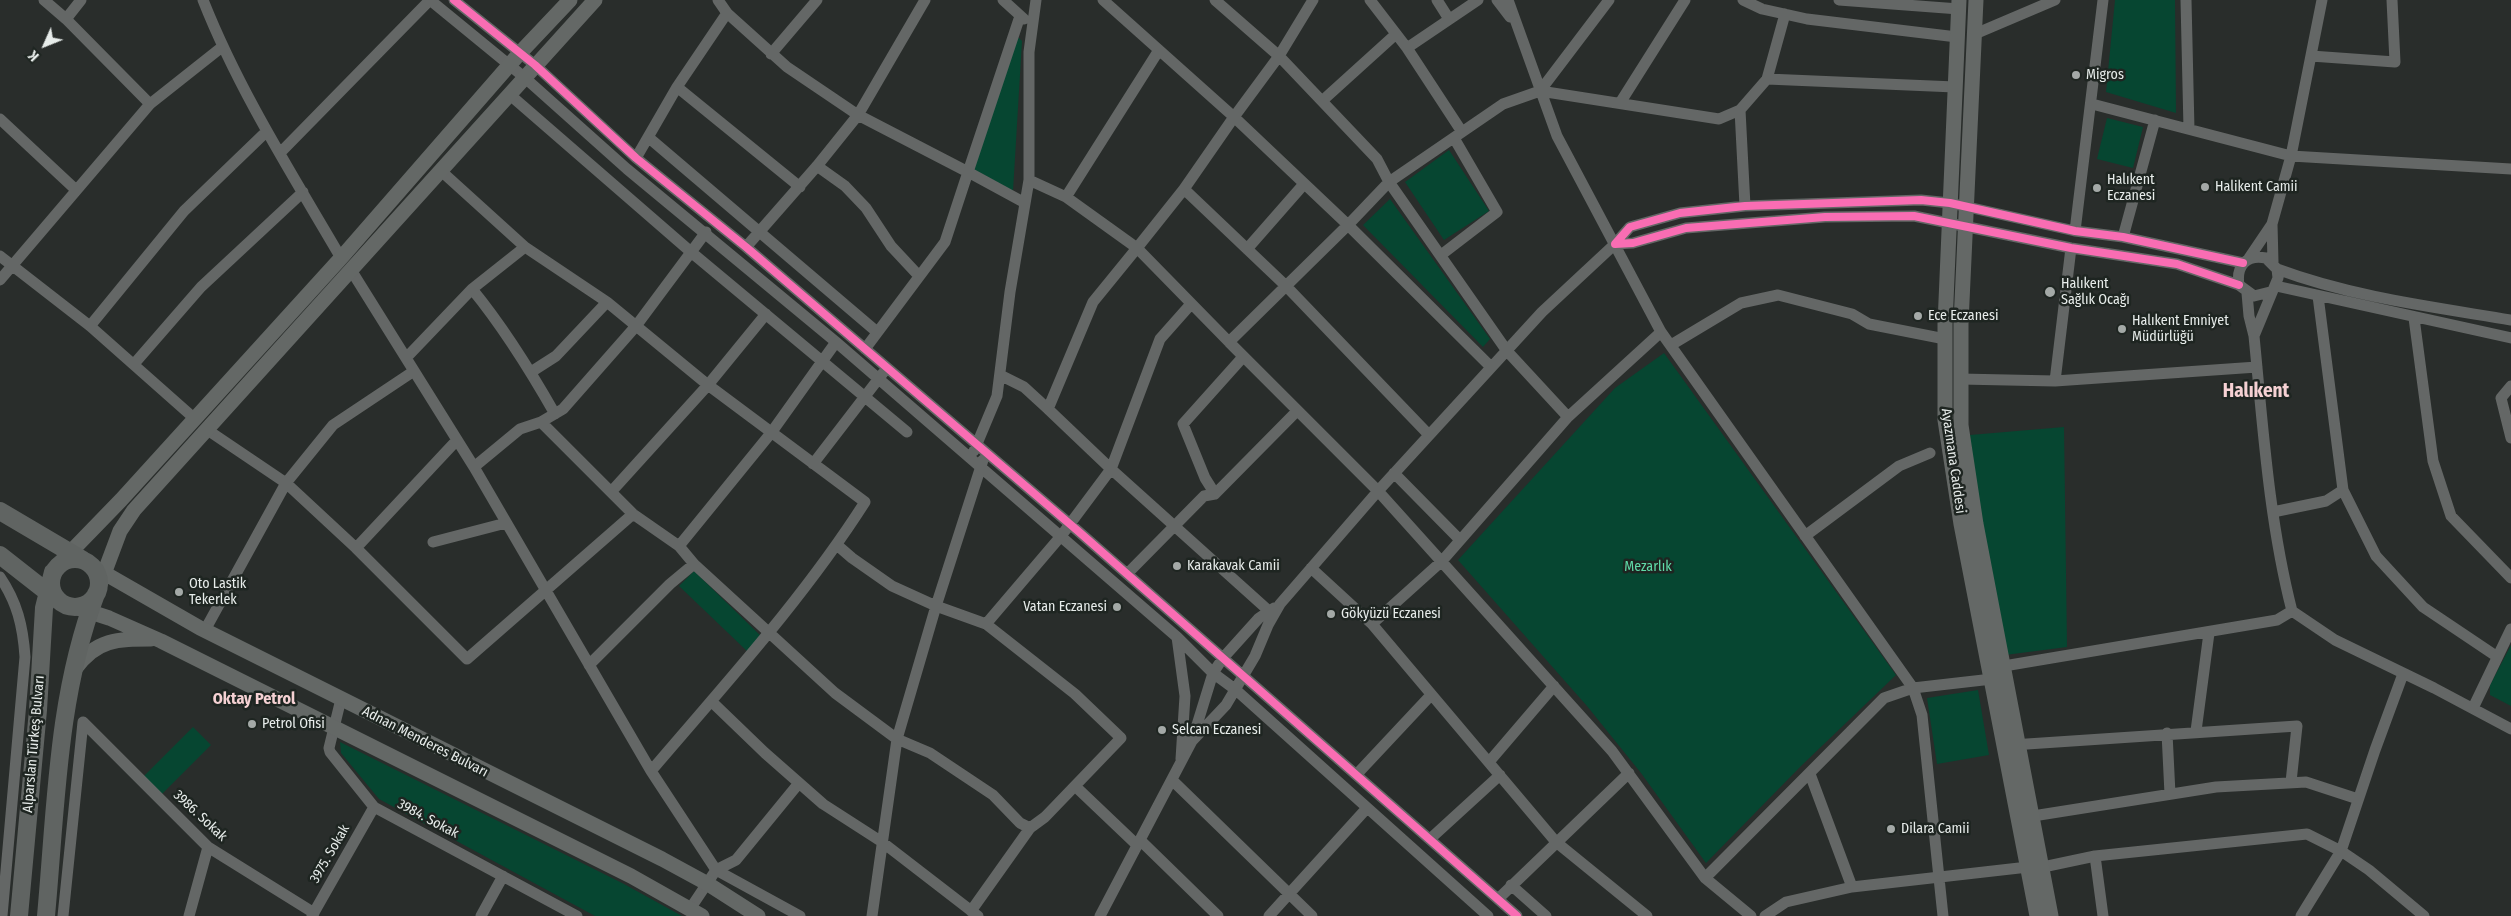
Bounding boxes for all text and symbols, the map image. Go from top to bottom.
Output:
north arrow [20,20,70,70]
text: K [25,47,43,65]
place label: Migros [2086,67,2124,83]
marker: Migros [2070,69,2082,81]
place label: Halıkent Eczanesi [2107,172,2155,204]
place label: Halikent Camii [2215,179,2298,195]
marker: Halikent Camii [2199,181,2211,193]
marker: Halıkent Eczanesi [2091,182,2103,194]
place label: Halıkent Sağlık Ocağı [2061,276,2130,308]
marker: Halıkent Sağlık Ocağı [2043,285,2057,299]
place label: Ece Eczanesi [1928,308,1999,324]
marker: Ece Eczanesi [1912,310,1924,322]
place label: Halıkent Emniyet Müdürlüğü [2132,313,2229,346]
marker: Halıkent Emniyet Müdürlüğü [2116,323,2128,335]
district label: Halıkent [2223,381,2289,403]
street label: Ayazmana Caddesi [1937,407,1969,515]
place label: Karakavak Camii [1187,558,1280,574]
park label: Mezarlık [1624,559,1672,575]
marker: Karakavak Camii [1171,560,1183,572]
place label: Oto Lastik Tekerlek [189,576,246,608]
marker: Oto Lastik Tekerlek [173,586,185,598]
place label: Vatan Eczanesi [1023,599,1107,615]
marker: Vatan Eczanesi [1111,601,1123,613]
place label: Gökyüzü Eczanesi [1341,606,1441,622]
marker: Gökyüzü Eczanesi [1325,608,1337,620]
street label: Alparslan Türkeş Bulvarı [20,675,48,813]
district label: Oktay Petrol [213,690,295,710]
street label: Adnan Menderes Bulvarı [359,703,491,781]
place label: Petrol Ofisi [262,716,325,732]
marker: Petrol Ofisi [246,718,258,730]
place label: Selcan Eczanesi [1172,722,1261,738]
marker: Selcan Eczanesi [1156,724,1168,736]
street label: 3986. Sokak [170,787,230,845]
street label: 3984. Sokak [394,796,462,842]
place label: Dilara Camii [1901,821,1969,837]
street label: 3975. Sokak [306,822,354,886]
marker: Dilara Camii [1885,823,1897,835]

